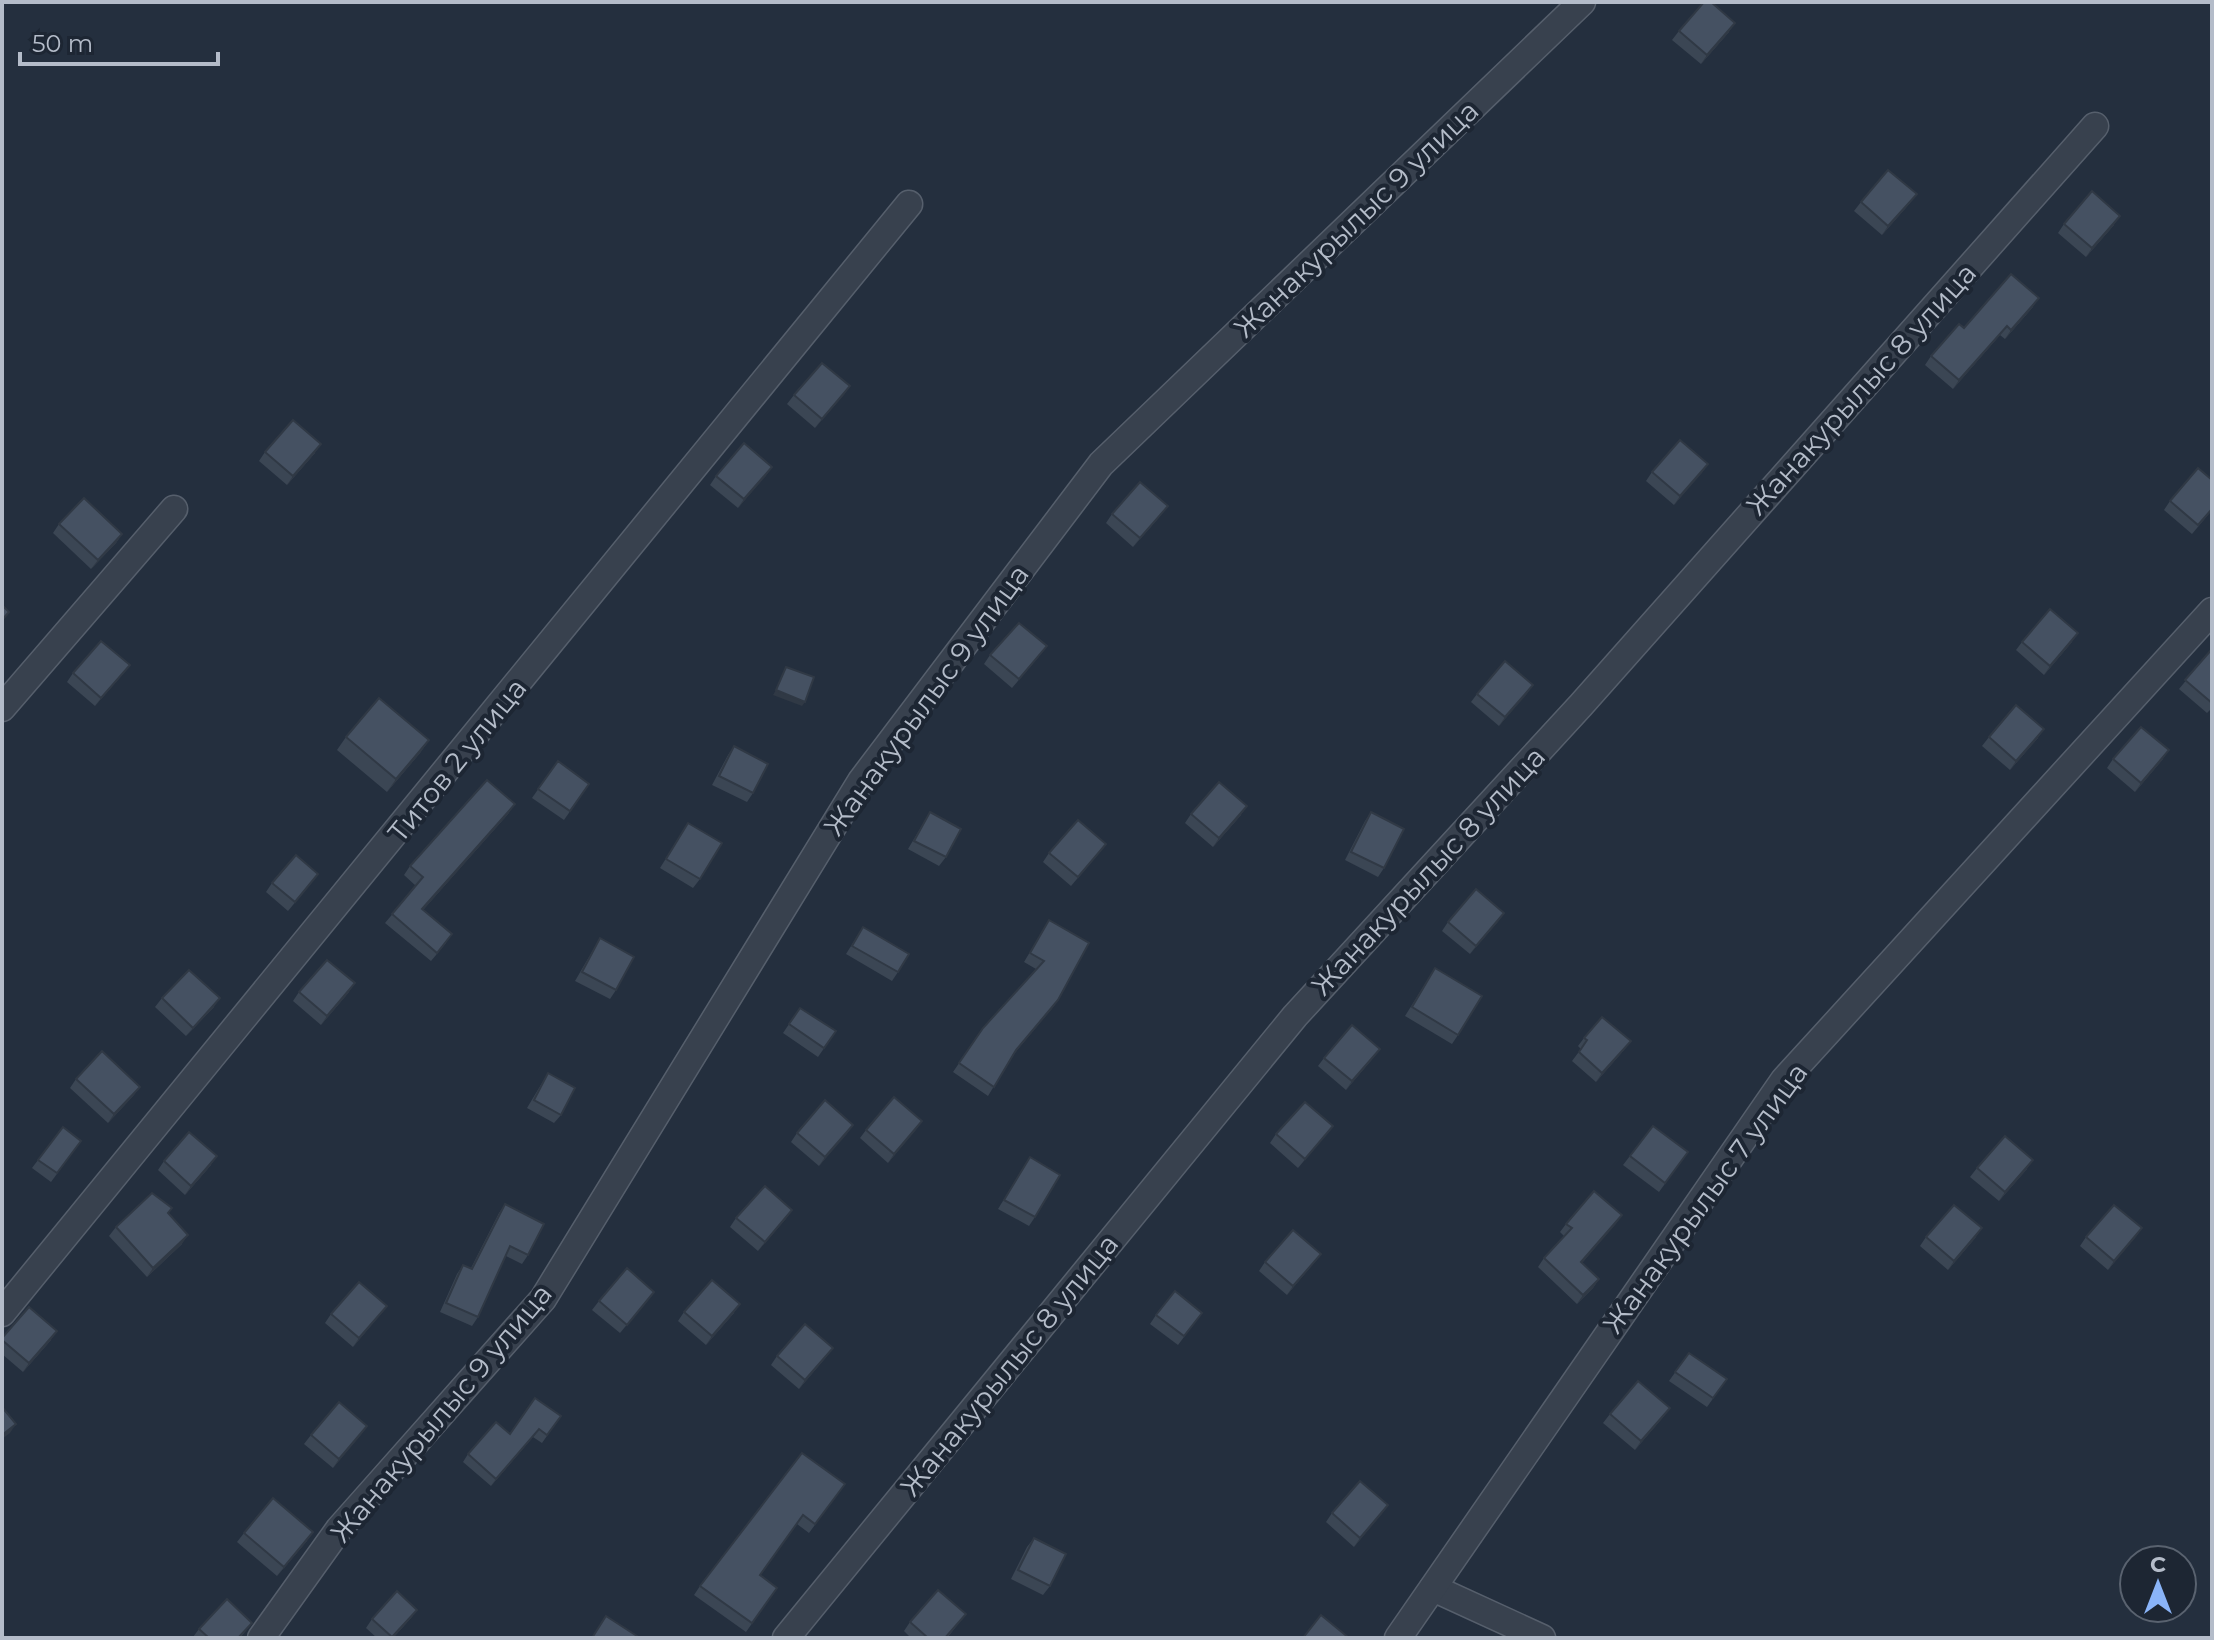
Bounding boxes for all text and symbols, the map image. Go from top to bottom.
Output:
scale bar [20,16,218,66]
text: 50 m [32,29,93,58]
street label: Жанакурылыс 9 улица [1227,93,1485,345]
street label: Жанакурылыс 8 улица [1739,256,1983,522]
street label: Жанакурылыс 9 улица [816,558,1036,842]
street label: Титов 2 улица [381,671,533,849]
street label: Жанакурылыс 8 улица [1304,740,1552,1002]
street label: Жанакурылыс 7 улица [1595,1056,1815,1340]
street label: Жанакурылыс 8 улица [893,1227,1125,1503]
street label: Жанакурылыс 9 улица [323,1277,559,1549]
north arrow [2118,1544,2198,1624]
text: С [2150,1551,2166,1578]

